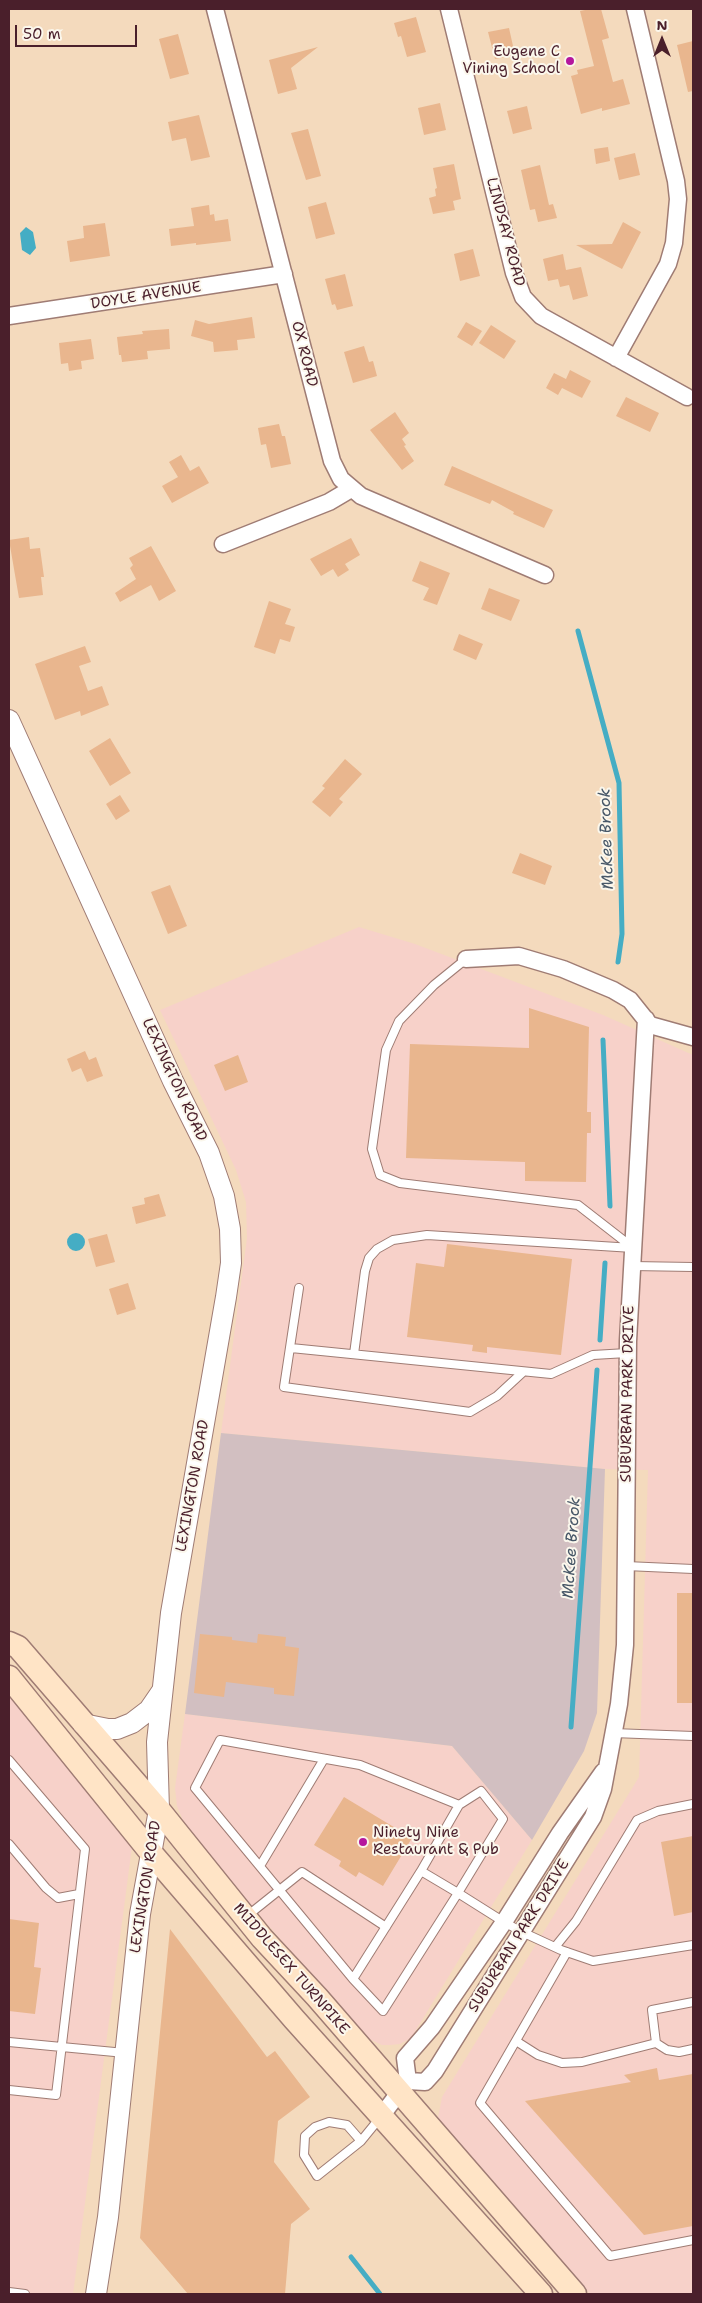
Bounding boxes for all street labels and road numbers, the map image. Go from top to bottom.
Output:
street label: LINDSAY ROAD [482,176,528,288]
street label: DOYLE AVENUE [90,278,202,314]
street label: OX ROAD [287,319,321,389]
street label: LEXINGTON ROAD [138,1016,210,1144]
street label: SUBURBAN PARK DRIVE [617,1305,639,1483]
street label: LEXINGTON ROAD [173,1419,213,1553]
street label: LEXINGTON ROAD [127,1819,165,1955]
street label: SUBURBAN PARK DRIVE [464,1856,574,2016]
street label: MIDDLESEX TURNPIKE [229,1900,353,2038]

